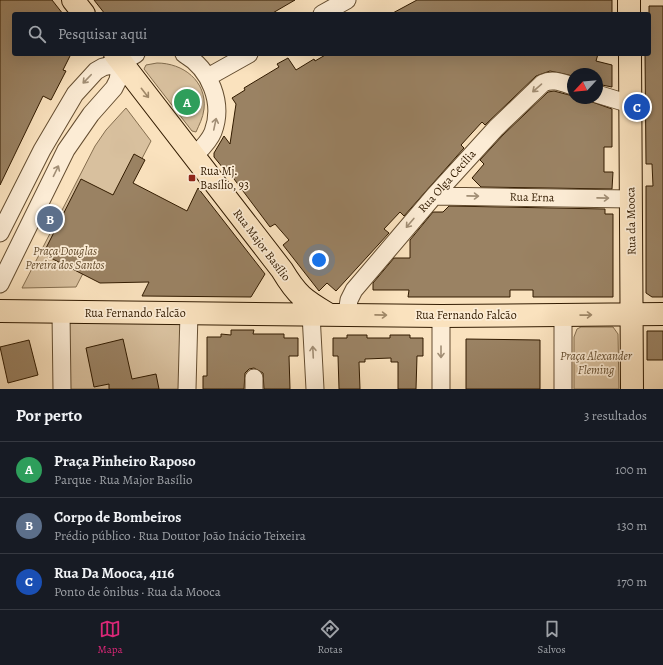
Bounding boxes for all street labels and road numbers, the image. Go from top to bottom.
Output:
street label: Rua Olga Cecília [414,146,480,216]
street label: Rua da Mooca [622,186,640,255]
street label: Rua Erna [509,189,555,205]
street label: Rua Major Basílio [230,206,294,284]
street label: Rua Fernando Falcão [84,305,186,321]
street label: Rua Fernando Falcão [415,307,517,323]

